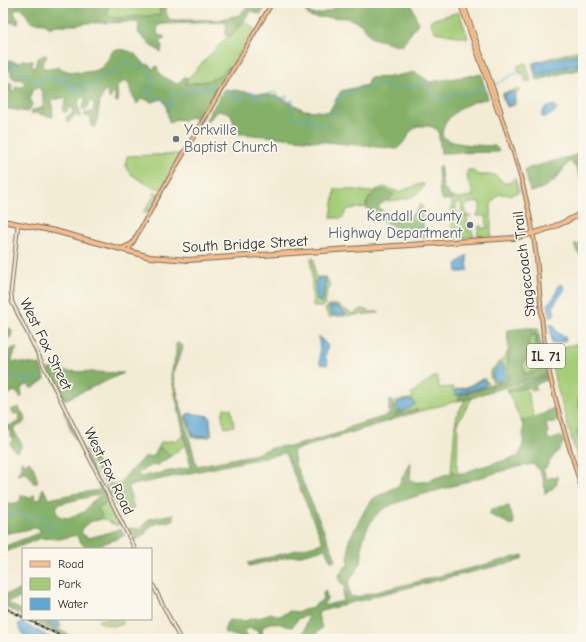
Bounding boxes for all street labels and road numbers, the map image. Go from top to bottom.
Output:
street label: Stagecoach Trail [509,210,539,318]
street label: South Bridge Street [182,232,309,256]
street label: West Fox Street [16,295,76,394]
road number: IL 71 [527,344,565,368]
street label: West Fox Road [80,424,138,518]

